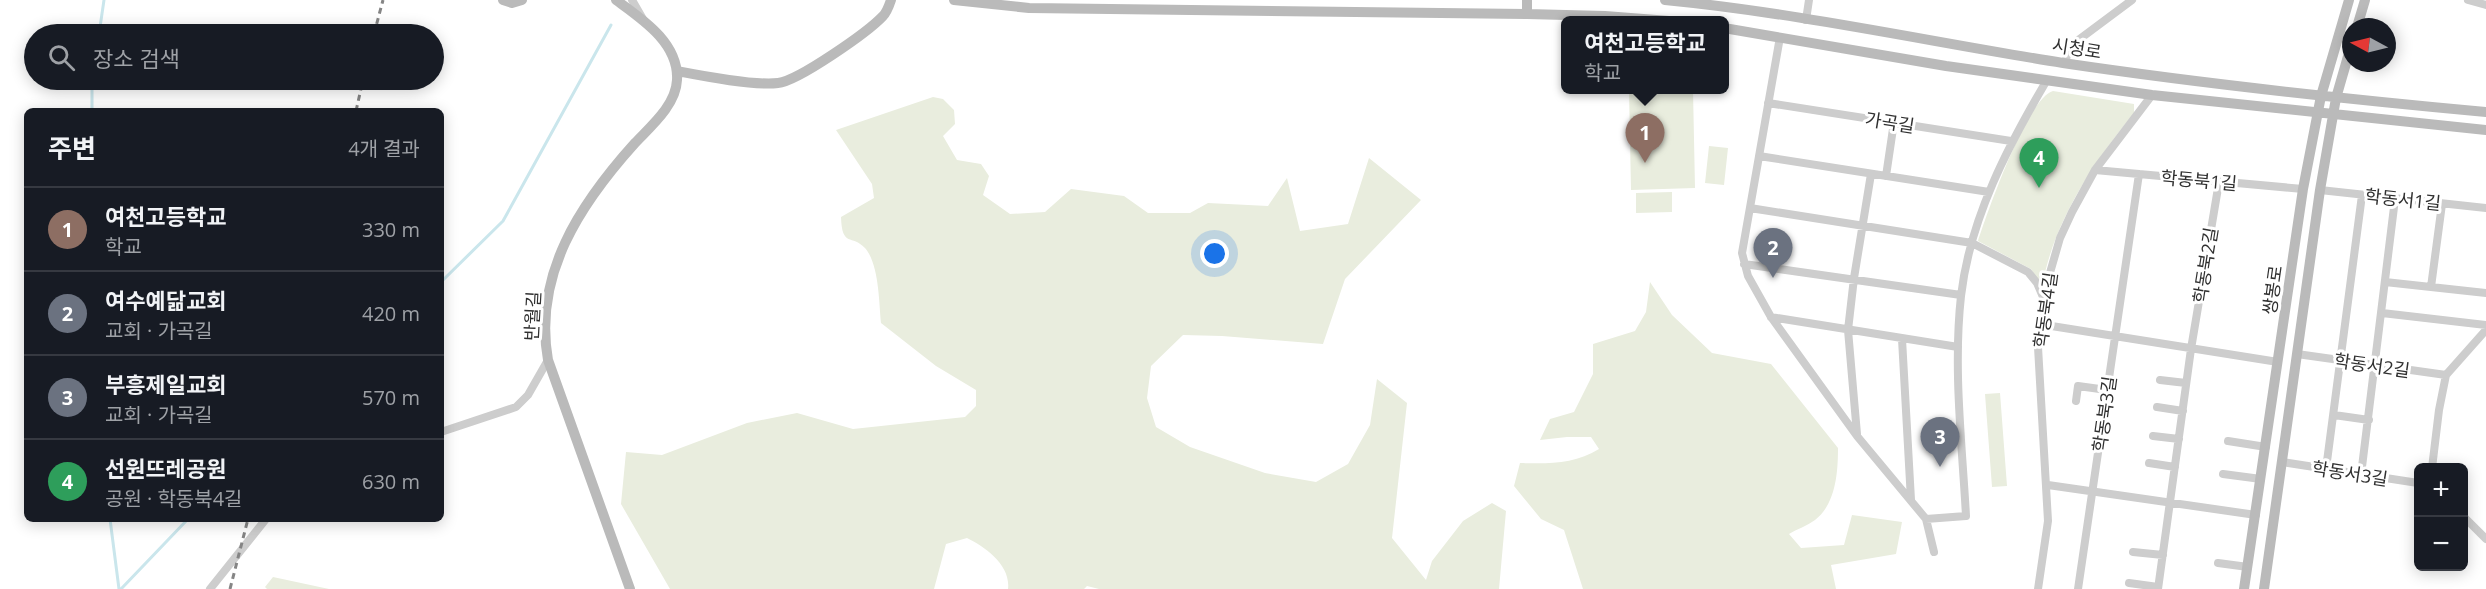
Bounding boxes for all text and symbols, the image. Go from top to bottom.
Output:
popup [1561,16,1729,94]
north arrow [2342,18,2396,72]
search box [24,24,444,90]
text: 여천고등학교 [1584,27,1706,57]
street label: 시청로 [2051,32,2103,64]
icon: search [45,41,78,74]
text: 장소 검색 [93,43,180,73]
text: 학교 [1584,59,1621,86]
street label: 가곡길 [1864,106,1916,138]
pin: 1 [1626,114,1664,163]
text: 주변 [48,130,96,166]
text: 4개 결과 [348,135,420,162]
pin: 4 [2020,138,2058,188]
street label: 학동북1길 [2160,165,2238,195]
street label: 학동서1길 [2364,183,2442,215]
text: 여천고등학교 [105,201,226,231]
text: 1 [62,216,73,243]
text: 330 m [362,216,420,243]
street label: 학동북2길 [2187,225,2223,305]
pin: 2 [1754,228,1792,278]
text: 학교 [105,233,142,260]
your location [1200,239,1229,268]
street label: 쌍봉로 [2257,264,2287,316]
street label: 학동북4길 [2028,270,2062,350]
text: 여수예닮교회 [105,285,226,315]
street label: 반월길 [519,291,545,341]
text: 2 [62,300,73,327]
text: 420 m [362,300,420,327]
text: 교회 · 가곡길 [105,317,213,344]
street label: 학동서2길 [2332,348,2412,382]
text: 부흥제일교회 [105,369,226,399]
street label: 학동북3길 [2087,374,2121,454]
text: 3 [62,384,73,411]
text: 570 m [362,384,420,411]
text: 교회 · 가곡길 [105,401,213,428]
pin: 3 [1920,418,1960,467]
text: 선원뜨레공원 [105,453,226,483]
street label: 학동서3길 [2310,455,2390,491]
map controls [2414,463,2468,571]
button: + [2414,463,2468,517]
text: 4 [62,468,73,495]
text: 630 m [362,468,420,495]
text: 공원 · 학동북4길 [105,485,242,512]
button: − [2414,517,2468,571]

